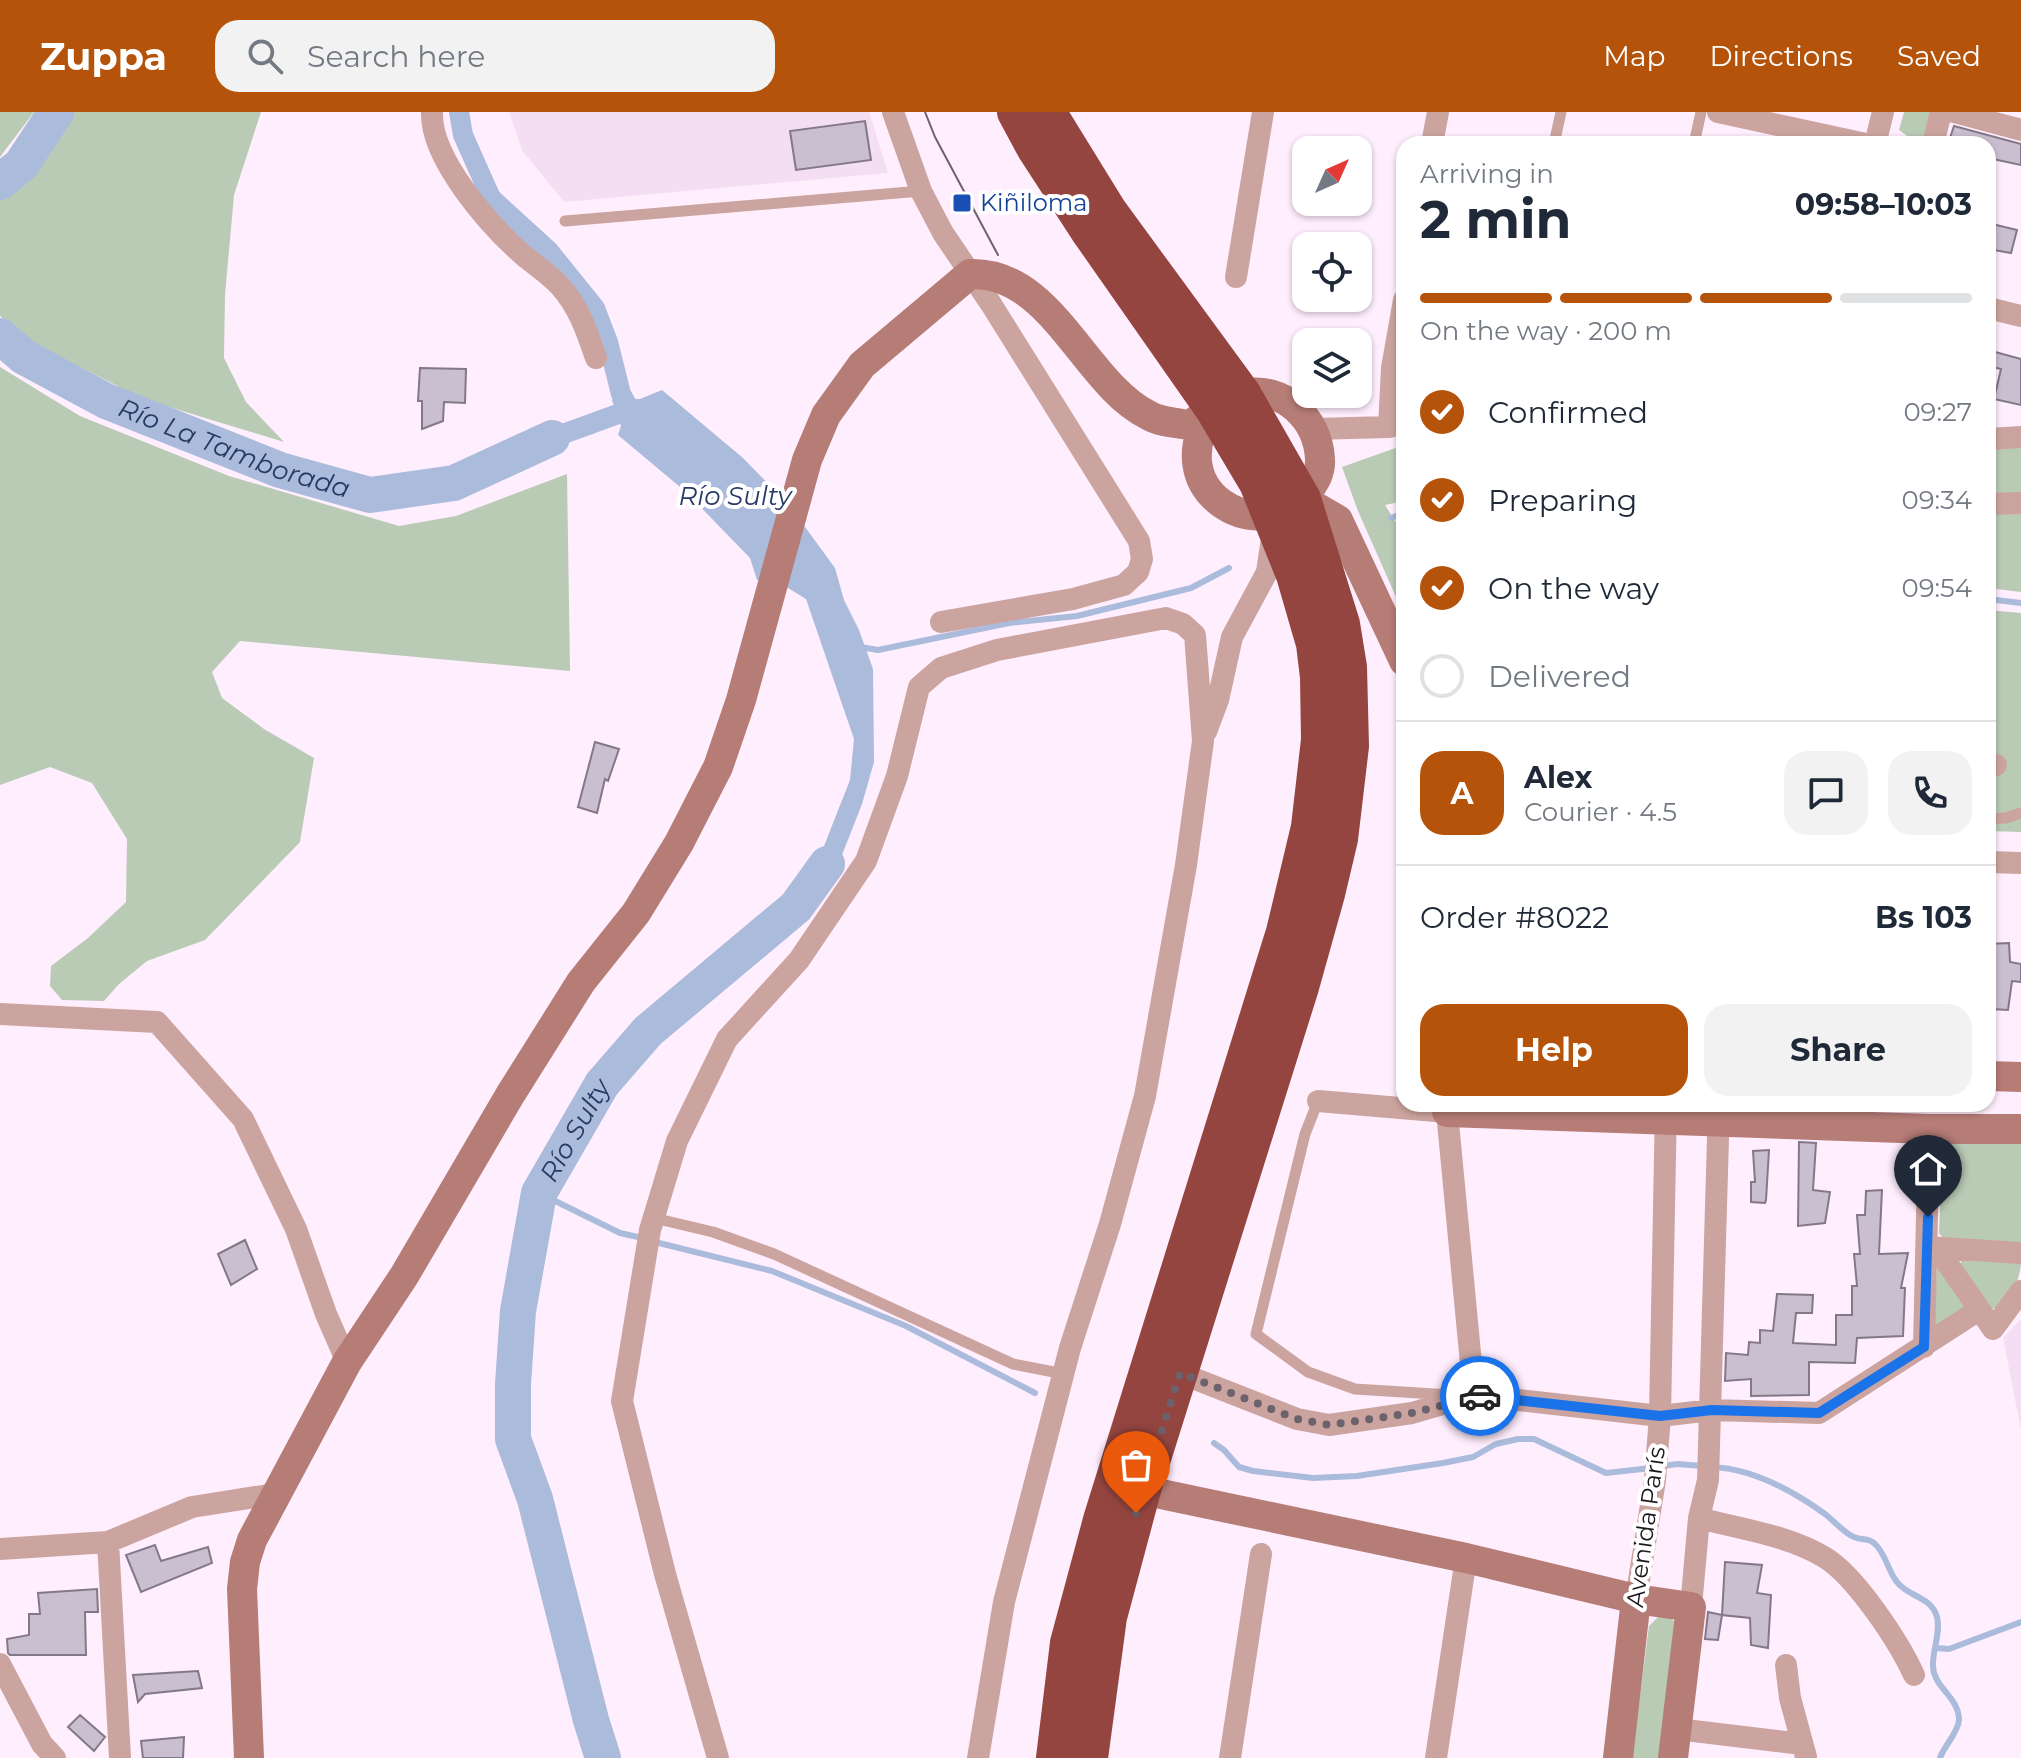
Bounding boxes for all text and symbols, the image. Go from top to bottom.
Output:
search box [215,20,775,92]
text: Zuppa [40,33,167,80]
icon: search [243,34,287,78]
text: Search here [307,38,485,75]
text: Map [1603,39,1665,73]
text: Directions [1709,39,1853,73]
text: Saved [1897,39,1981,73]
north arrow [1292,136,1372,216]
map controls [1292,136,1372,408]
text: Arriving in [1420,158,1554,190]
text: 09:58–10:03 [1795,186,1972,223]
place label: Kiñiloma [980,188,1087,217]
text: 2 min [1420,188,1572,251]
marker: Kiñiloma [951,192,973,214]
button: locate [1292,232,1372,312]
text: On the way · 200 m [1420,315,1672,347]
button: layers [1292,328,1372,408]
icon: check [1420,390,1464,434]
water label: Río La Tamborada [114,392,354,505]
text: Confirmed [1488,394,1648,431]
text: 09:27 [1903,396,1972,428]
icon: check [1420,478,1464,522]
water label: Río Sulty [678,480,793,512]
text: Preparing [1488,482,1637,519]
text: 09:34 [1902,484,1972,516]
icon: check [1420,566,1464,610]
text: On the way [1488,570,1659,607]
text: 09:54 [1902,572,1972,604]
text: Delivered [1488,658,1631,695]
button: chat [1784,751,1868,835]
button: phone [1888,751,1972,835]
text: Alex [1524,759,1592,796]
text: A [1451,775,1473,812]
text: Courier · 4.5 [1524,796,1677,828]
text: Order #8022 [1420,899,1609,936]
text: Bs 103 [1875,899,1972,936]
button: Help [1420,1004,1688,1096]
button: Share [1704,1004,1972,1096]
water label: Río Sulty [533,1072,618,1187]
pin [1894,1135,1962,1217]
icon: home [1906,1147,1950,1191]
courier [1440,1356,1520,1436]
icon: car [1458,1374,1502,1418]
pin [1102,1431,1170,1513]
icon: bag [1114,1443,1158,1487]
street label: Avenida París [1620,1445,1671,1609]

